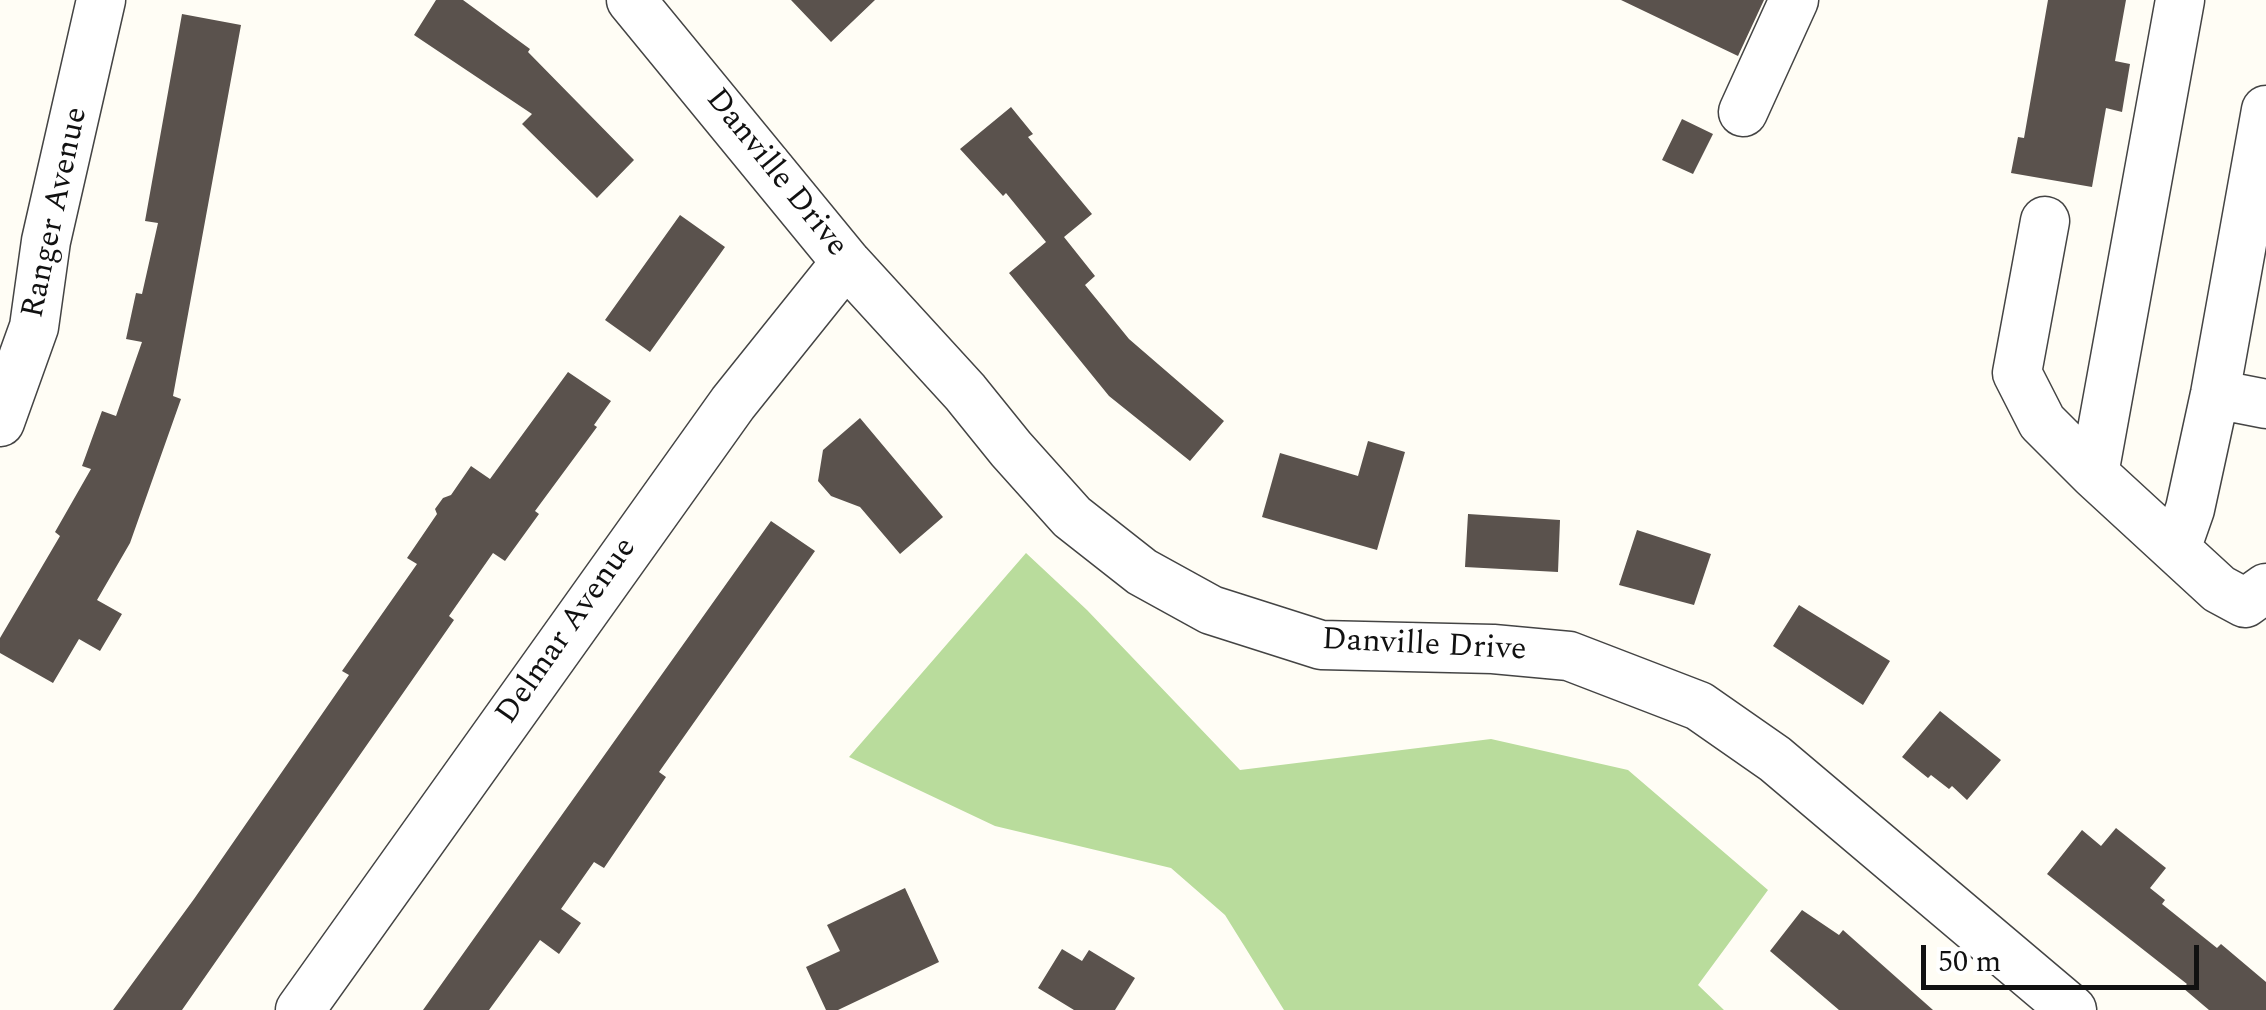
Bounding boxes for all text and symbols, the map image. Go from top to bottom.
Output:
street label: Danville Drive [696,82,854,266]
street label: Ranger Avenue [16,104,98,322]
street label: Delmar Avenue [489,531,647,733]
street label: Danville Drive [1321,622,1527,672]
scale bar [1926,925,2204,987]
text: 50 m [1938,939,2001,985]

